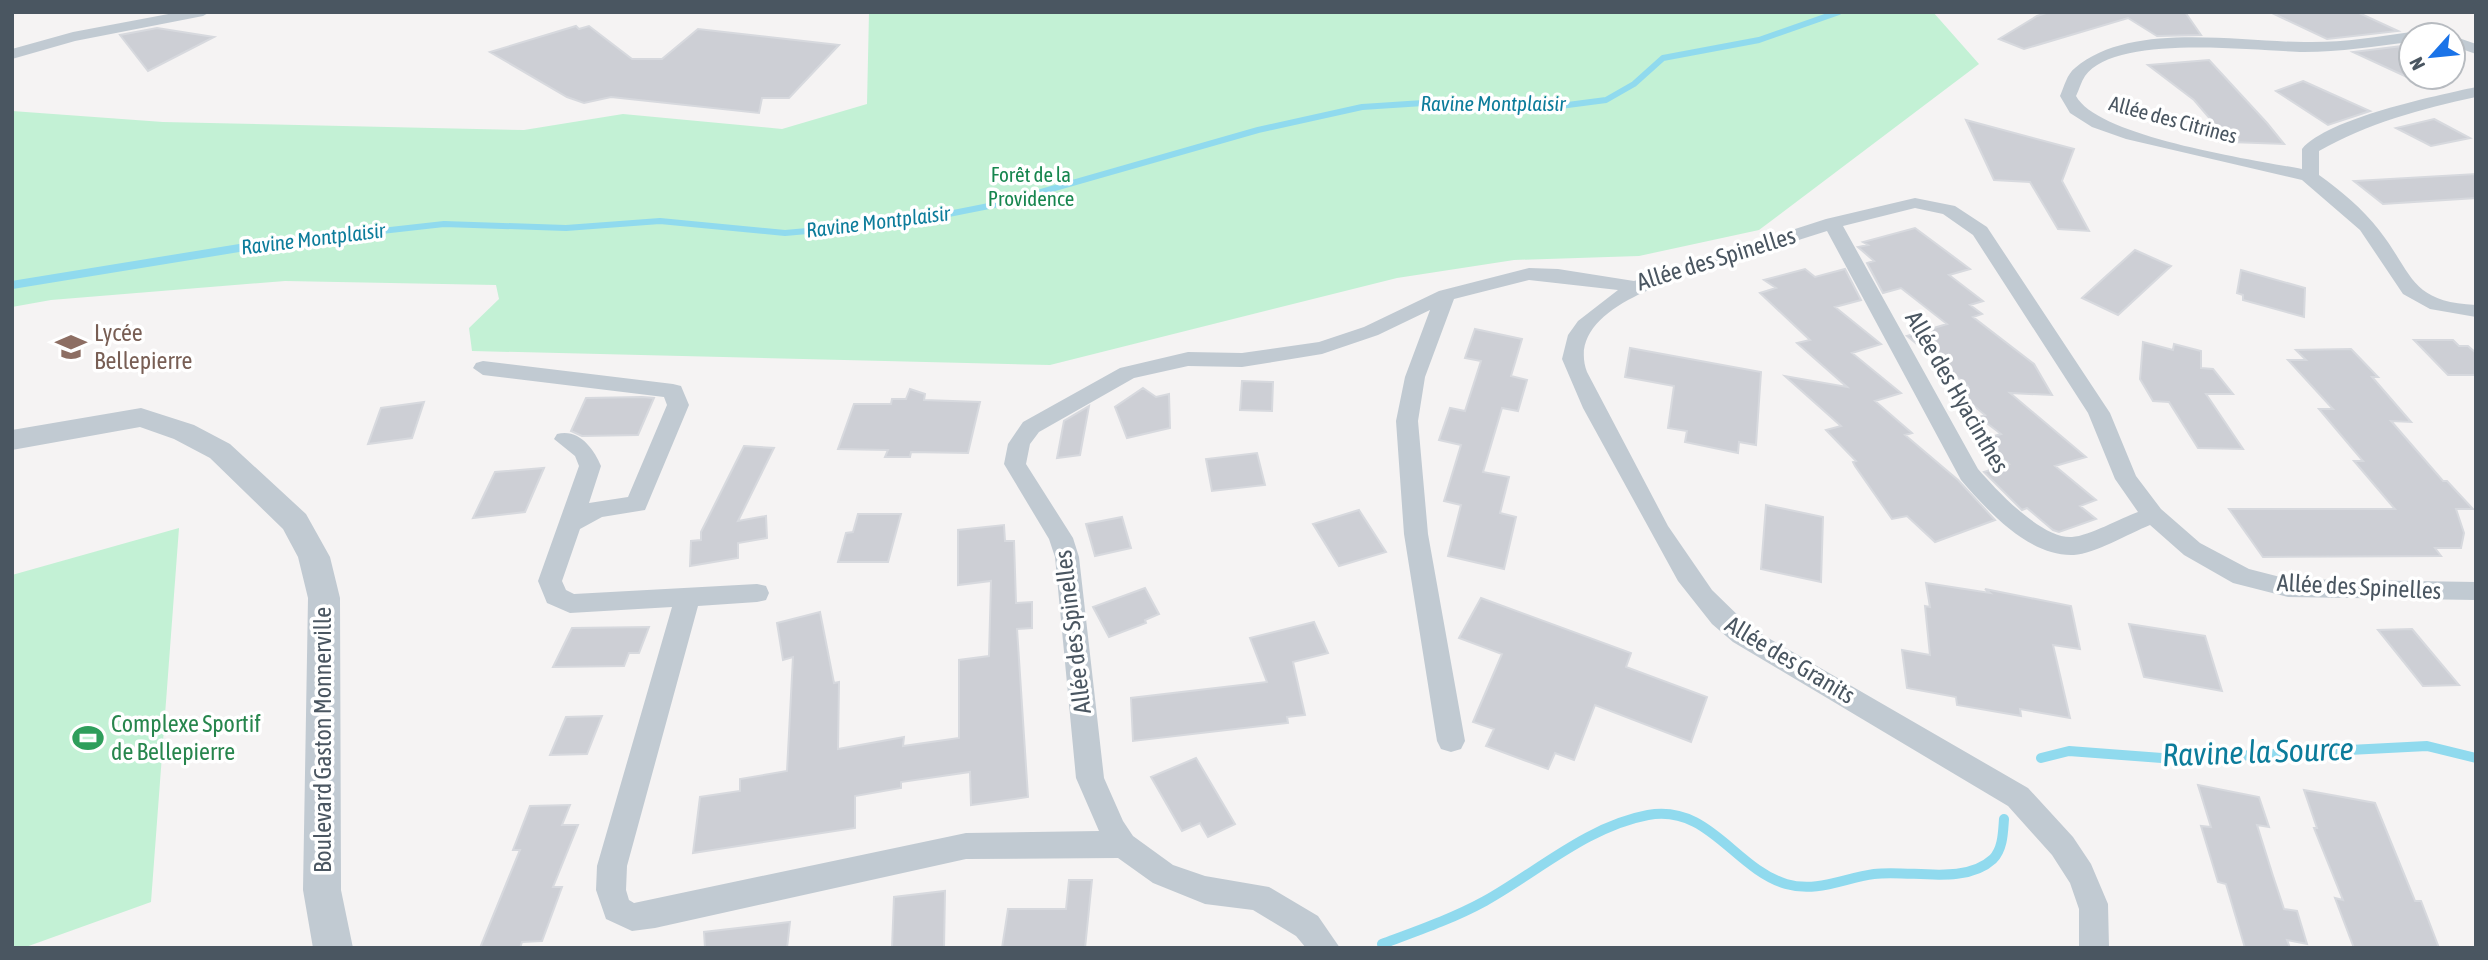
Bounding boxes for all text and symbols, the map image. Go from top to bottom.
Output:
north arrow [2397,21,2467,91]
text: N [2405,54,2429,74]
street label: Allée des Citrines [2107,90,2240,148]
water label: Ravine Montplaisir [1421,91,1566,115]
park label: Forêt de la Providence [988,162,1074,210]
water label: Ravine Montplaisir [805,200,952,242]
water label: Ravine Montplaisir [240,217,387,259]
street label: Allée des Spinelles [1633,222,1799,295]
street label: Allée des Hyacinthes [1900,306,2015,477]
place label: Lycée Bellepierre [94,319,193,374]
school or university icon: Lycée Bellepierre [54,330,88,364]
street label: Allée des Spinelles [1049,549,1096,715]
street label: Allée des Spinelles [2276,569,2442,604]
street label: Boulevard Gaston Monnerville [309,607,336,873]
street label: Allée des Granits [1721,610,1860,709]
place label: Complexe Sportif de Bellepierre [111,710,261,765]
sports icon: Complexe Sportif de Bellepierre [71,721,105,755]
water label: Ravine la Source [2161,730,2355,773]

